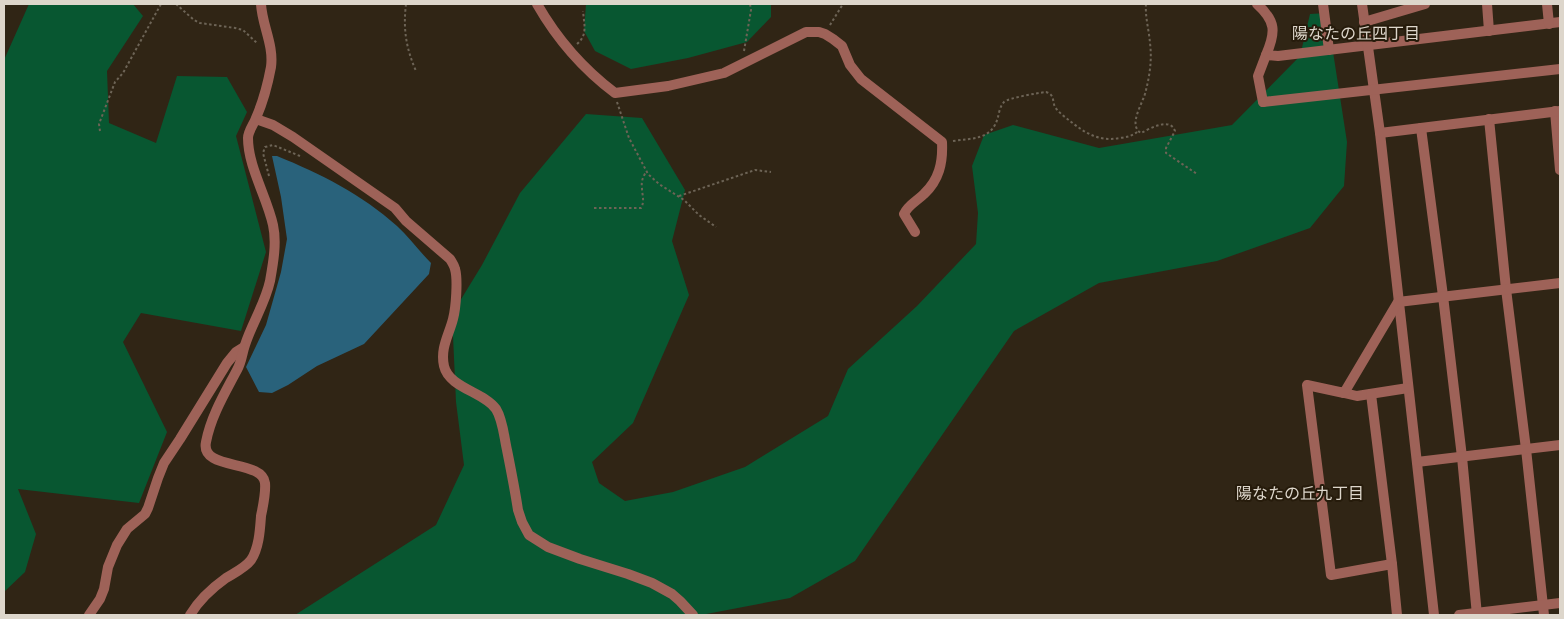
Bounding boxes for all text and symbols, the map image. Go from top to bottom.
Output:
district label: 陽なたの丘四丁目 [1292,24,1420,44]
district label: 陽なたの丘九丁目 [1236,484,1364,504]

